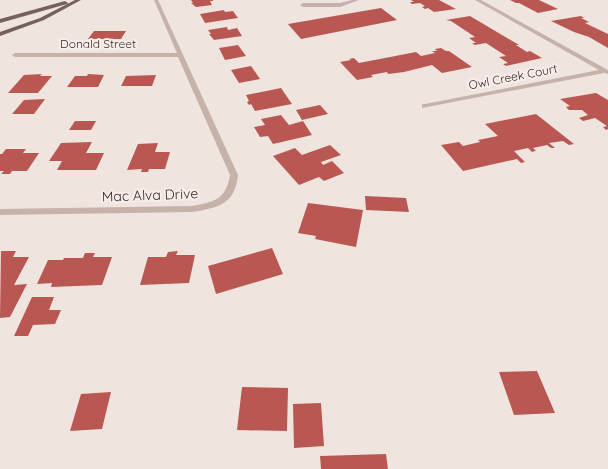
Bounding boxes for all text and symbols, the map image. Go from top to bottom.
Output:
street label: Donald Street [60,36,136,51]
street label: Owl Creek Court [467,61,559,92]
street label: Mac Alva Drive [101,184,199,206]

